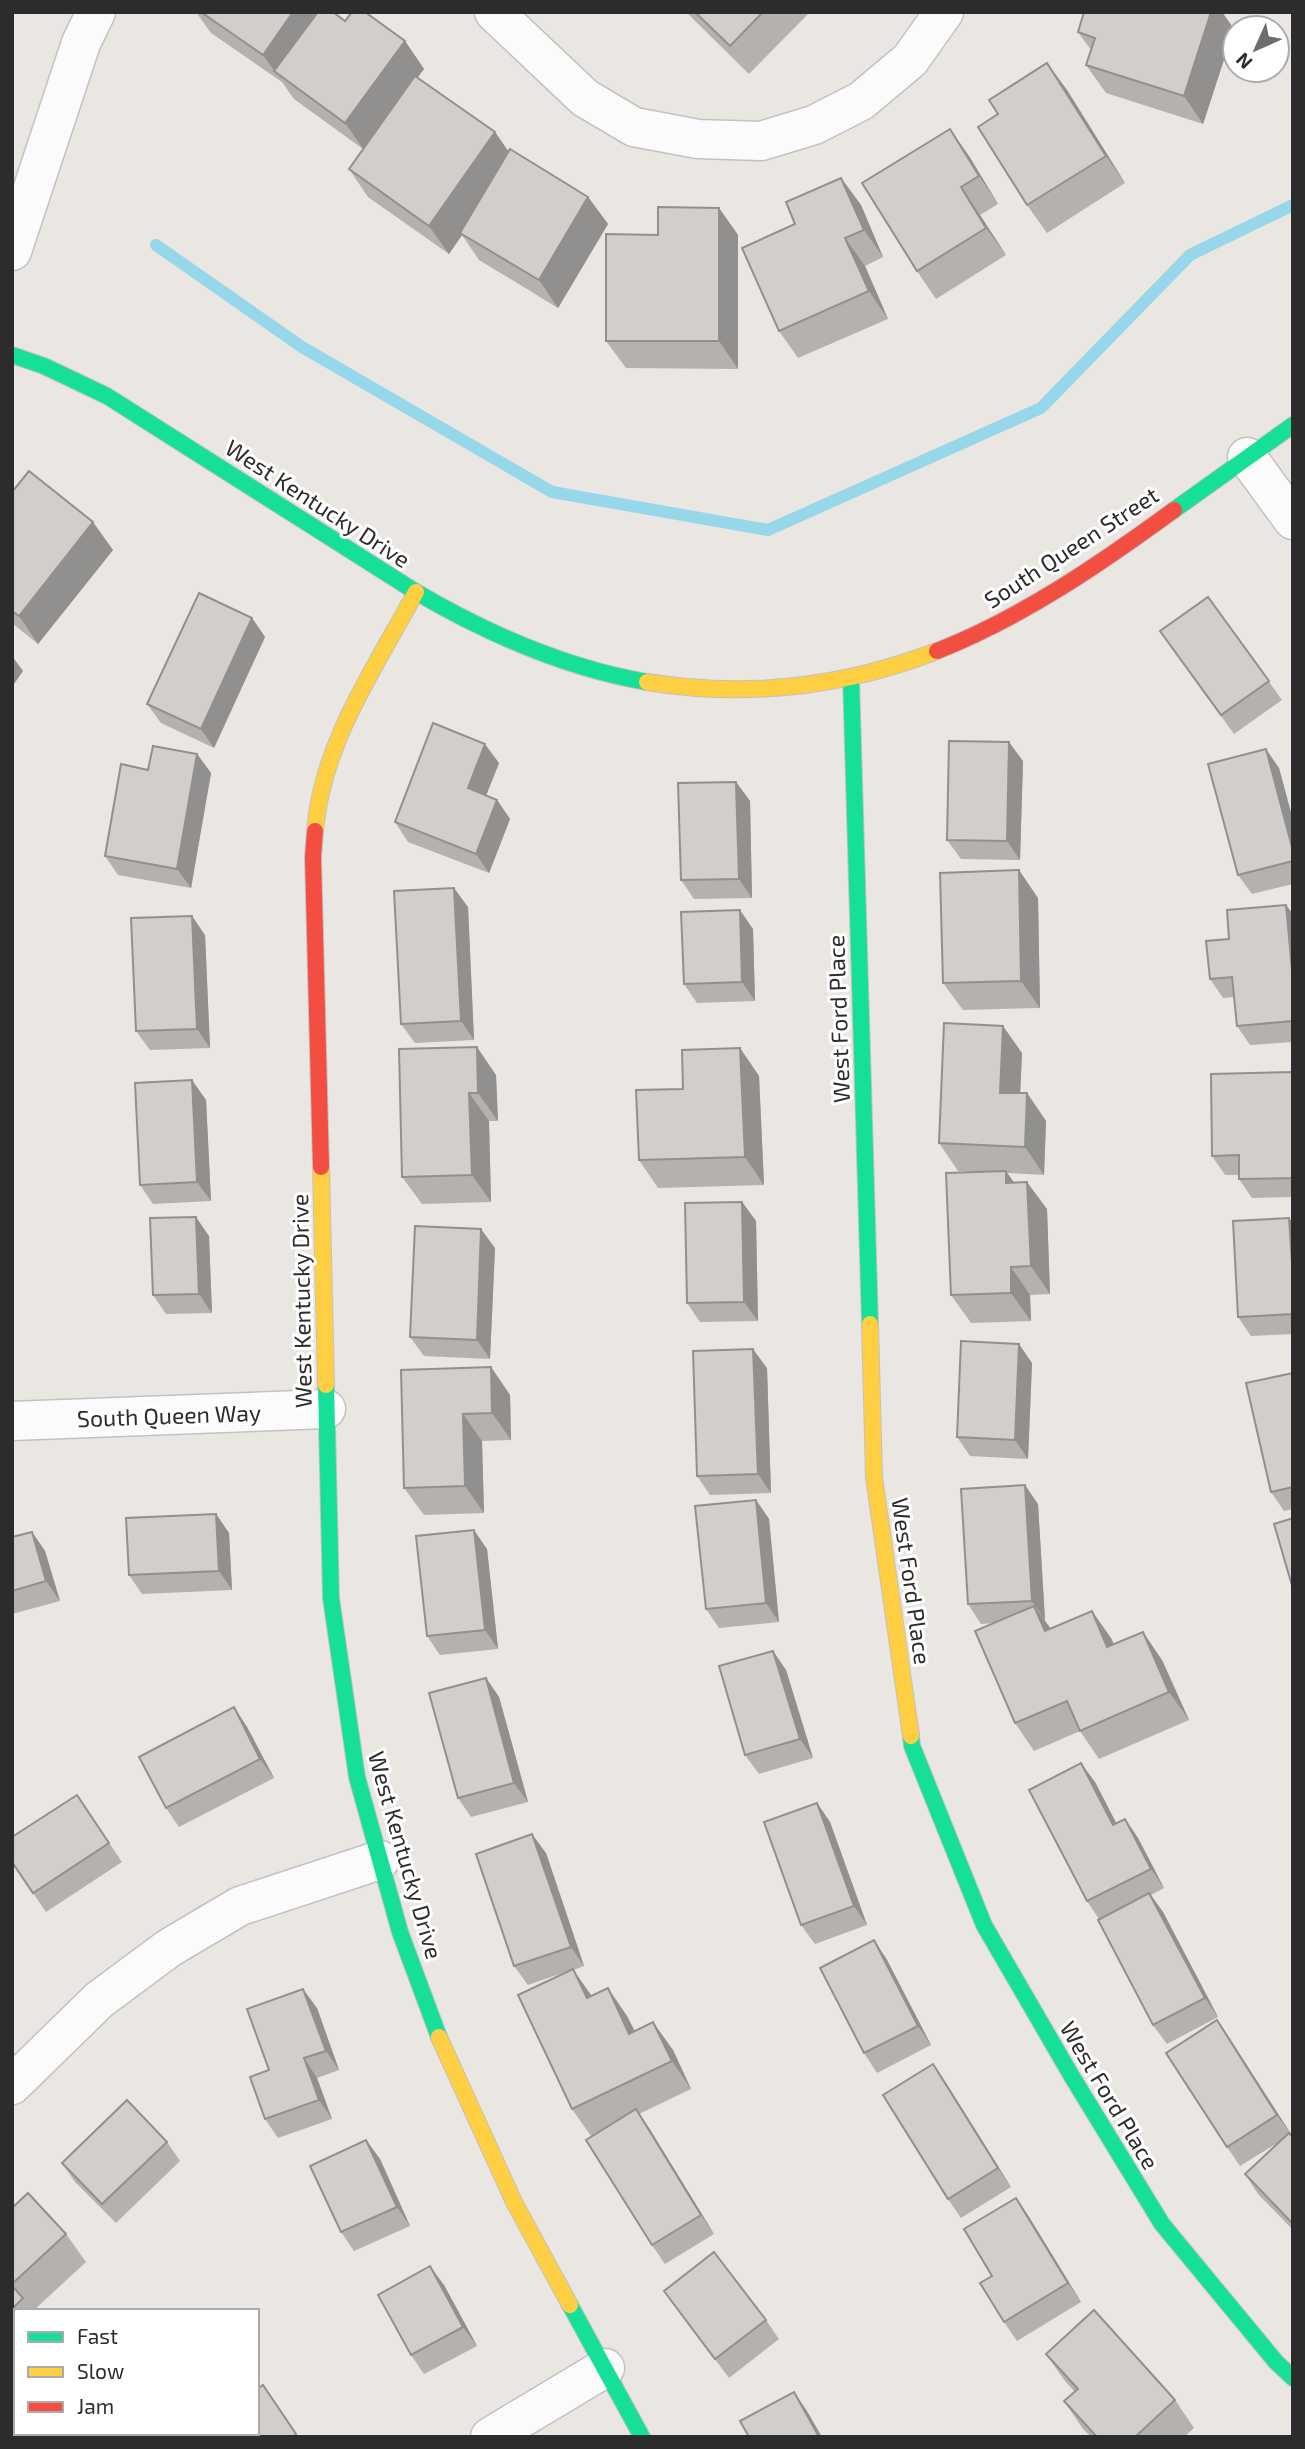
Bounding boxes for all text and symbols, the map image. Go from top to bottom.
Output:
north arrow [1221,14,1291,84]
text: N [1231,48,1257,74]
street label: West Kentucky Drive [220,433,416,573]
street label: South Queen Street [979,480,1163,614]
street label: West Ford Place [821,934,855,1104]
street label: West Kentucky Drive [285,1193,317,1409]
street label: South Queen Way [77,1398,261,1432]
street label: West Ford Place [886,1496,938,1666]
street label: West Kentucky Drive [363,1748,449,1962]
street label: West Ford Place [1055,2016,1165,2174]
legend [14,2309,259,2435]
text: Fast [77,2323,118,2348]
text: Slow [77,2358,124,2383]
text: Jam [77,2393,114,2418]

